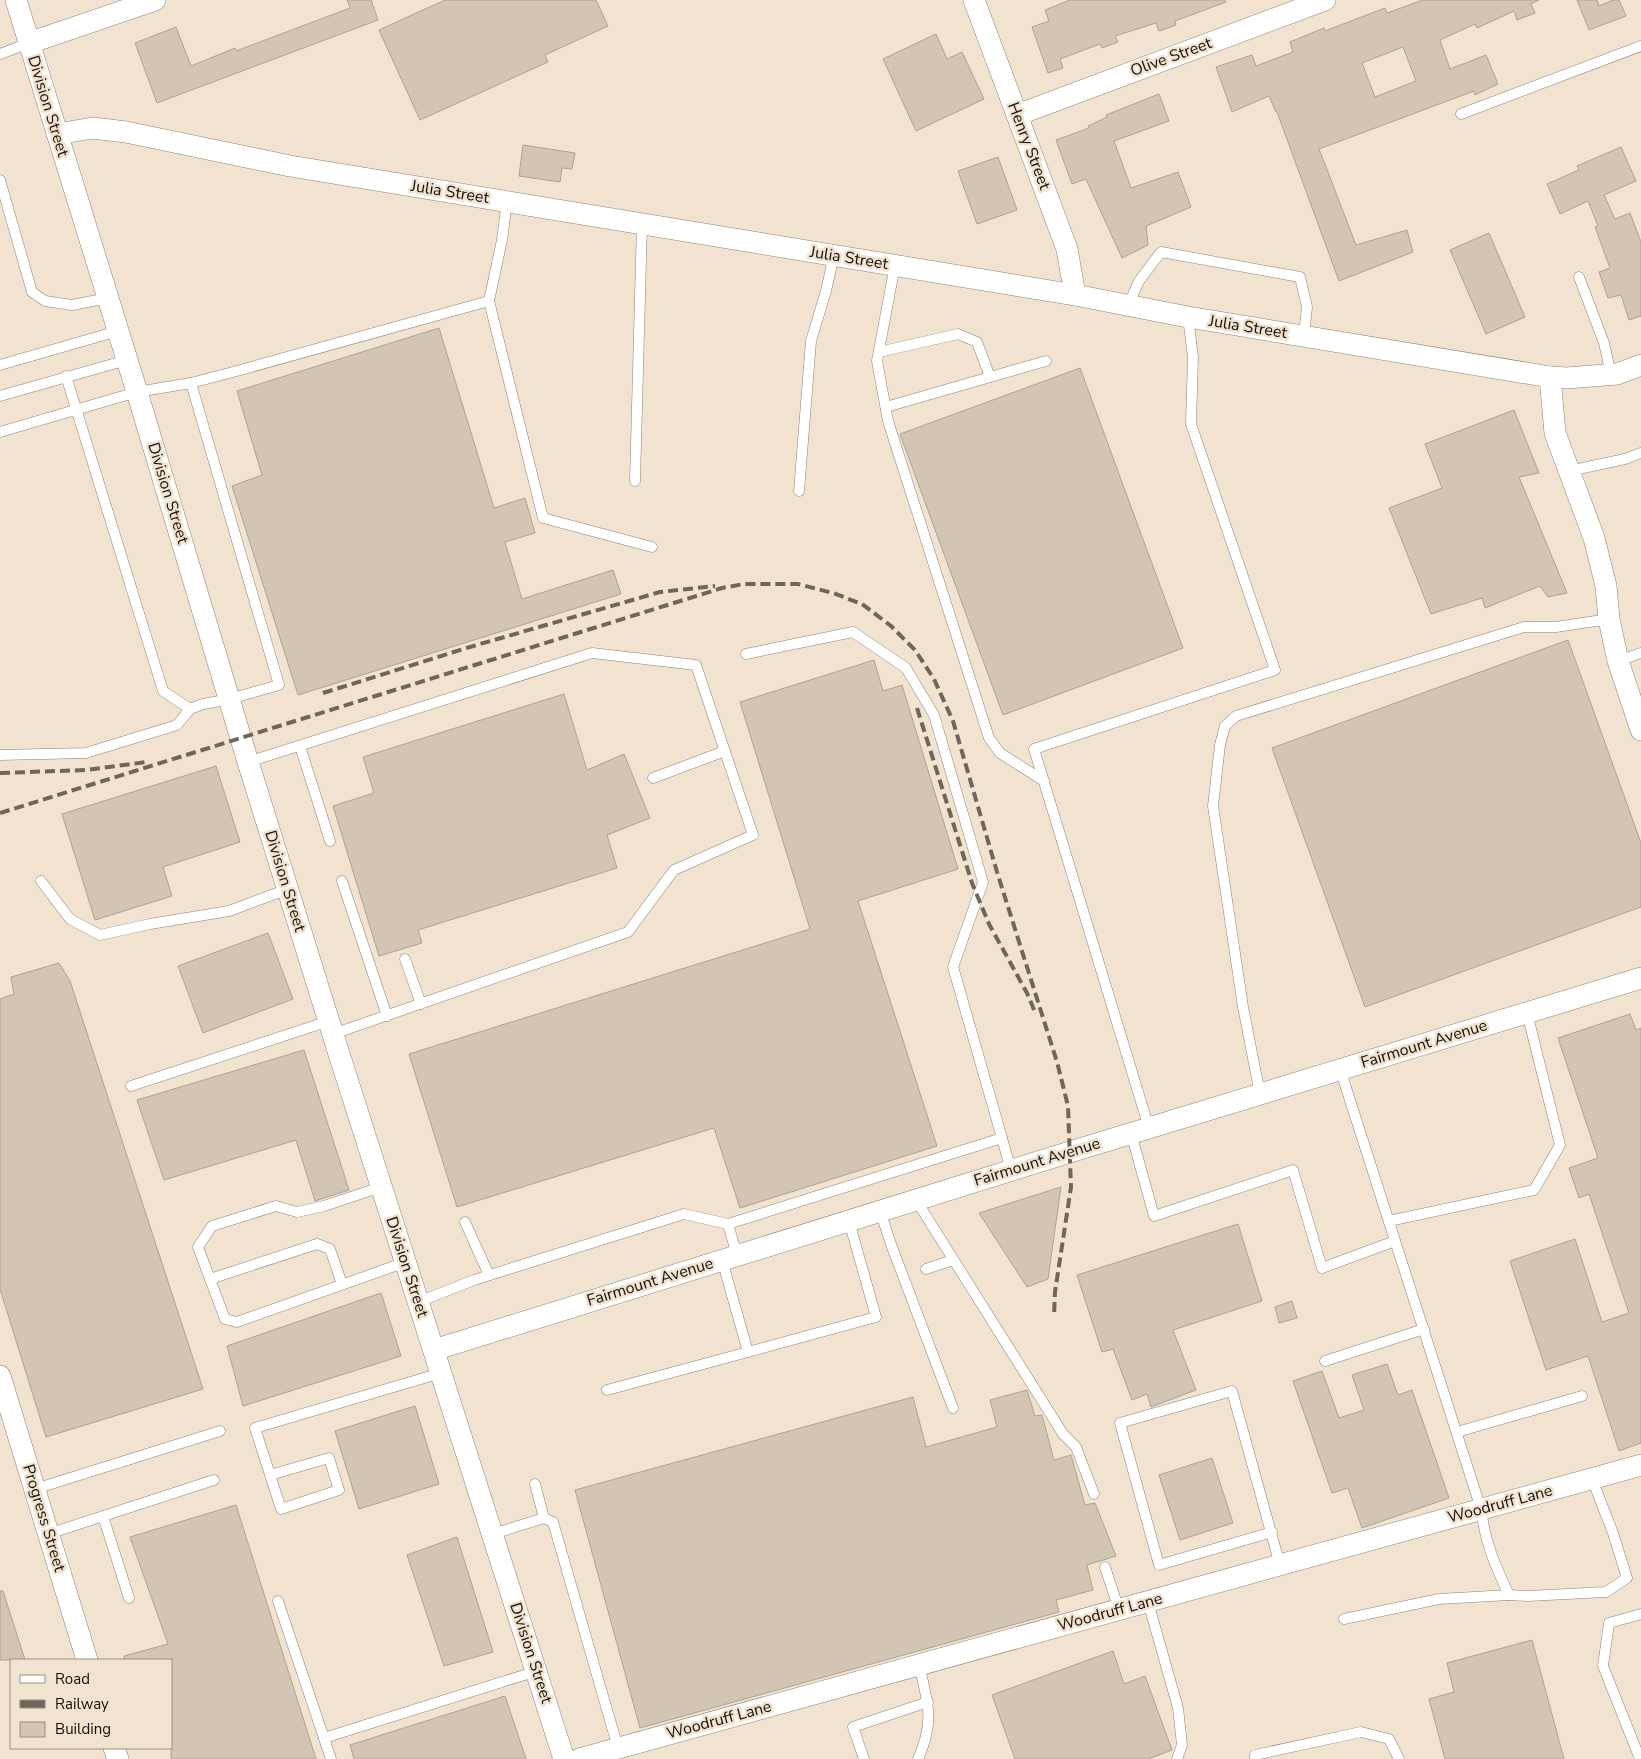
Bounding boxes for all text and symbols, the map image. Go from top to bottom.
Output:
street label: Olive Street [1127,32,1215,82]
street label: Division Street [22,53,74,160]
street label: Henry Street [1002,99,1056,193]
street label: Julia Street [408,175,491,209]
street label: Julia Street [807,241,890,275]
street label: Julia Street [1206,310,1289,344]
street label: Division Street [142,440,194,547]
street label: Division Street [259,828,311,935]
street label: Fairmount Avenue [1358,1014,1490,1074]
street label: Fairmount Avenue [971,1132,1103,1192]
street label: Division Street [380,1214,434,1321]
street label: Fairmount Avenue [584,1252,716,1312]
street label: Progress Street [17,1462,71,1575]
street label: Woodruff Lane [1445,1479,1555,1529]
street label: Woodruff Lane [1055,1587,1165,1637]
street label: Division Street [504,1600,558,1707]
legend [10,1659,172,1749]
text: Road [55,1669,90,1689]
text: Railway [55,1694,109,1714]
street label: Woodruff Lane [664,1695,774,1745]
text: Building [55,1719,111,1739]

